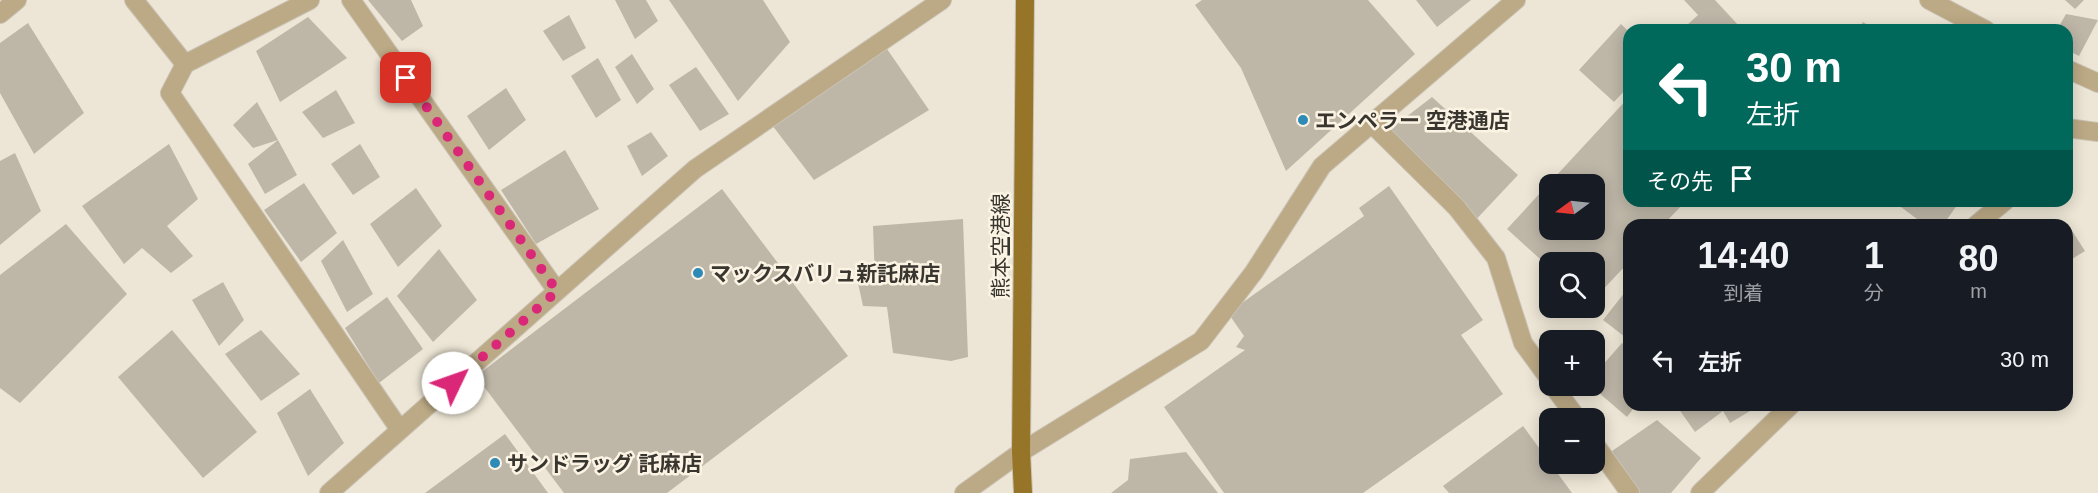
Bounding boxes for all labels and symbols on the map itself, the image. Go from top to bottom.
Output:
pin [380,52,431,103]
place label: エンペラー 空港通店 [1315,109,1510,132]
marker: エンペラー 空港通店 [1296,113,1310,127]
north arrow [1539,174,1605,240]
street label: 熊本空港線 [989,194,1012,299]
place label: マックスバリュ新託麻店 [710,262,940,285]
marker: マックスバリュ新託麻店 [691,266,705,280]
position arrow [421,351,485,415]
place label: サンドラッグ 託麻店 [507,452,702,475]
marker: サンドラッグ 託麻店 [488,456,502,470]

